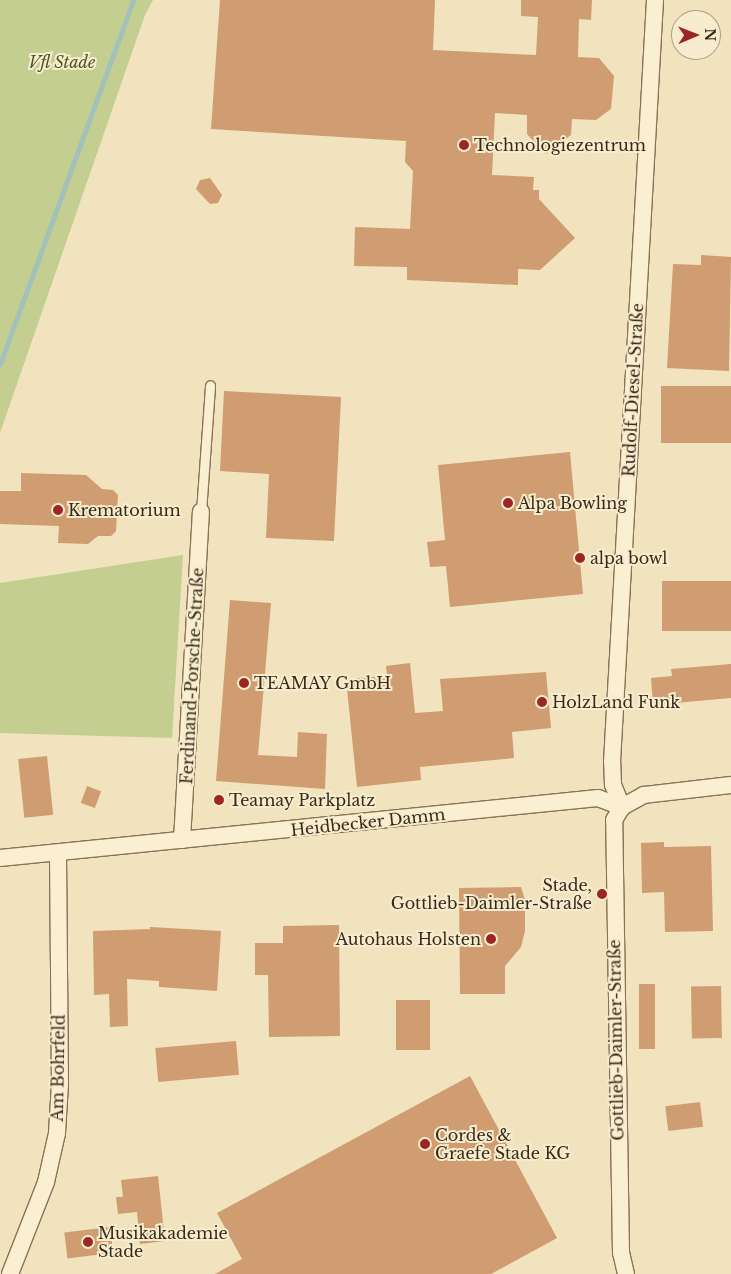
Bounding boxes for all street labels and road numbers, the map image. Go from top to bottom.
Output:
street label: Rudolf-Diesel-Straße [619,303,647,477]
street label: Ferdinand-Porsche-Straße [177,567,207,785]
street label: Heidbecker Damm [289,804,447,840]
street label: Gottlieb-Daimler-Straße [605,939,627,1141]
street label: Am Bohrfeld [47,1014,69,1122]

